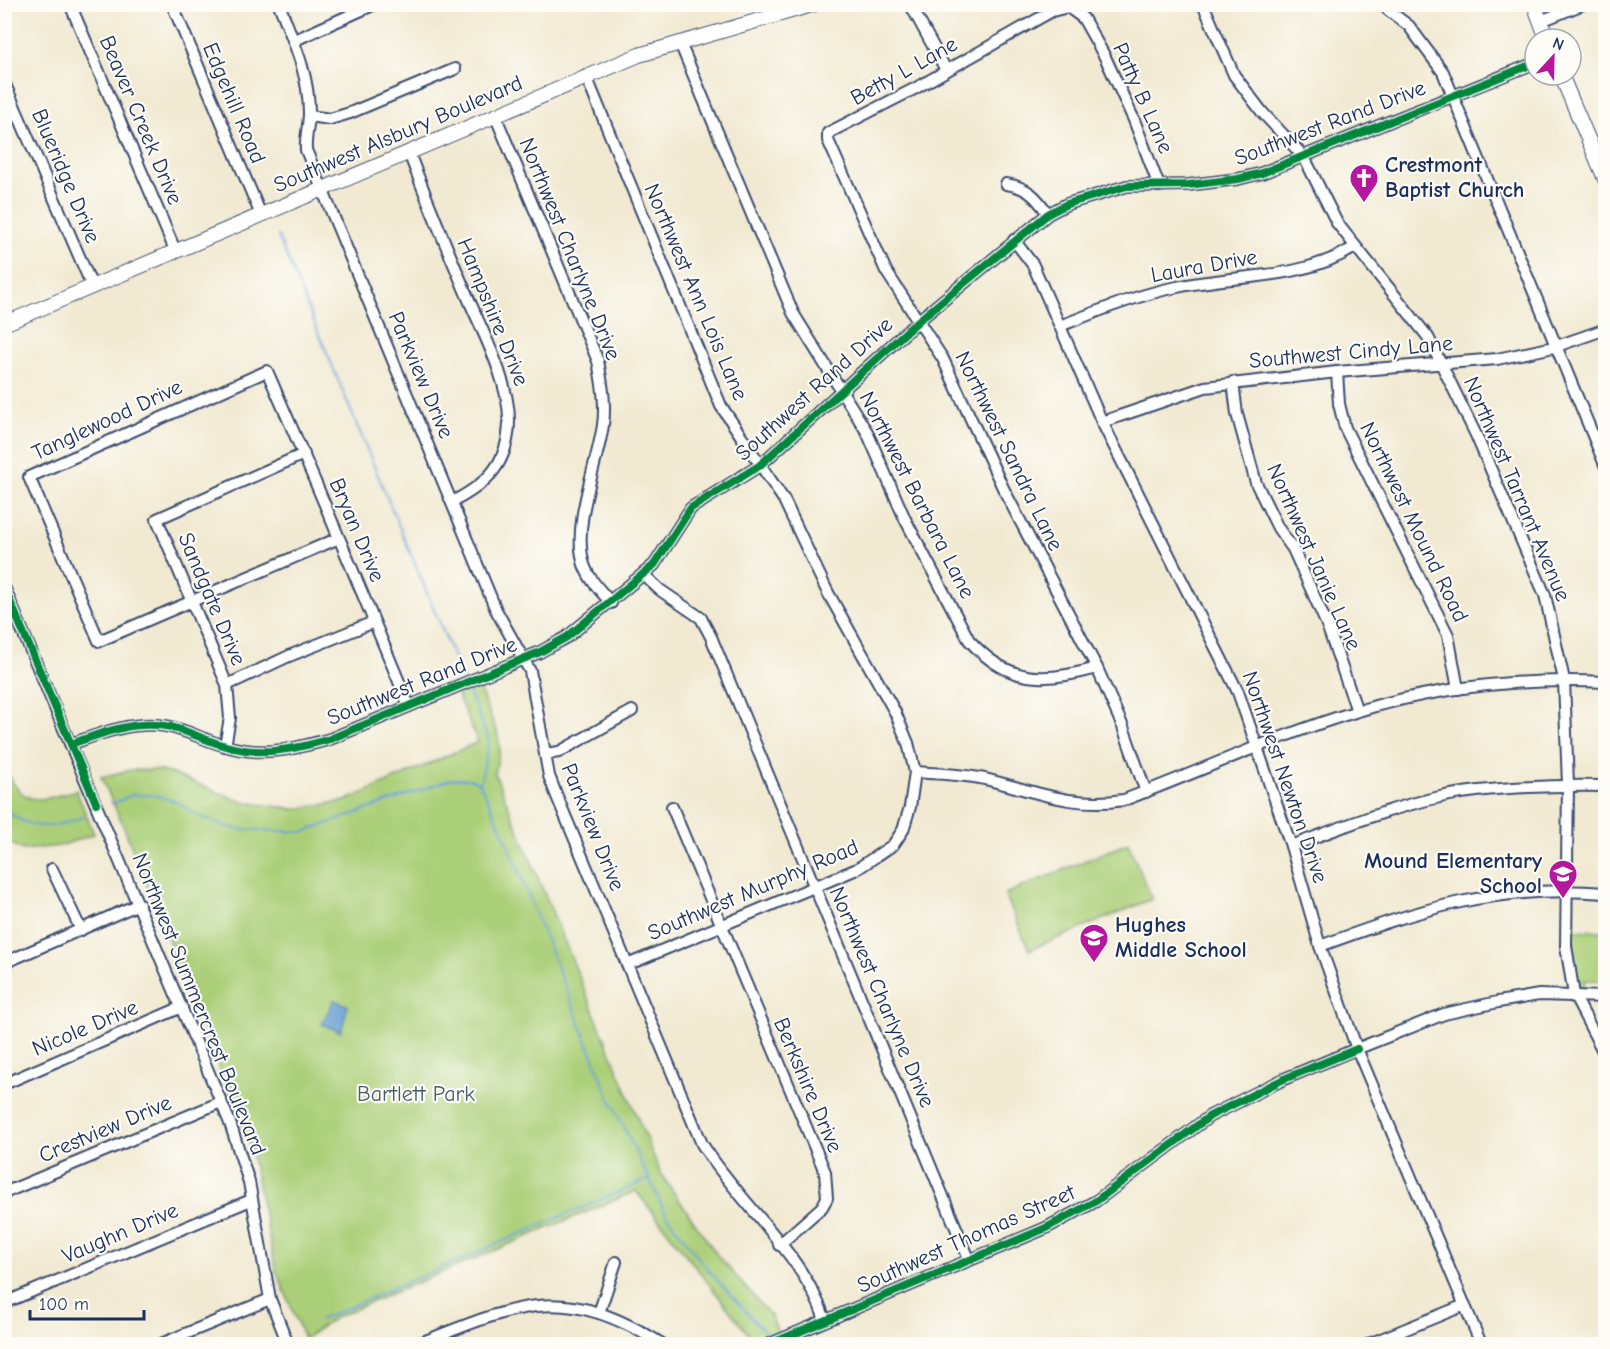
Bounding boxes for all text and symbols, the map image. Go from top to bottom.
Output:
north arrow [1523,27,1583,87]
street label: Betty L Lane [846,31,962,111]
street label: Beaver Creek Drive [94,32,188,208]
text: N [1550,34,1566,54]
street label: Edgehill Road [197,39,271,167]
street label: Patty B Lane [1107,39,1179,157]
street label: Southwest Alsbury Boulevard [270,70,526,198]
street label: Southwest Rand Drive [1231,75,1429,171]
street label: Blueridge Drive [26,105,106,247]
street label: Northwest Charlyne Drive [513,134,627,364]
place label: Crestmont Baptist Church [1385,152,1524,203]
church icon: Crestmont Baptist Church [1348,162,1380,204]
street label: Northwest Ann Lois Lane [639,180,753,404]
street label: Hampshire Drive [452,234,534,390]
street label: Laura Drive [1149,244,1259,288]
street label: Parkview Drive [383,308,459,442]
street label: Southwest Rand Drive [730,312,898,466]
street label: Southwest Cindy Lane [1248,330,1454,374]
street label: Northwest Sandra Lane [949,347,1069,555]
street label: Northwest Tarrant Avenue [1458,373,1576,605]
street label: Tanglewood Drive [28,374,186,466]
street label: Northwest Barbara Lane [854,387,980,603]
street label: Northwest Mound Road [1354,418,1474,626]
street label: Northwest Janie Lane [1261,460,1367,654]
street label: Bryan Drive [324,474,390,586]
street label: Sandgate Drive [172,529,252,669]
street label: Southwest Rand Drive [323,631,521,731]
street label: Northwest Newton Drive [1237,668,1333,886]
street label: Parkview Drive [556,759,630,895]
street label: Southwest Murphy Road [644,834,862,946]
place label: Mound Elementary School [1364,848,1543,899]
street label: Northwest Summercrest Boulevard [126,849,272,1159]
school or university icon: Mound Elementary School [1547,858,1579,900]
street label: Northwest Charlyne Drive [824,883,940,1111]
place label: Hughes Middle School [1115,912,1247,963]
school or university icon: Hughes Middle School [1078,922,1110,964]
street label: Nicole Drive [28,994,142,1062]
street label: Berkshire Drive [768,1014,848,1156]
park label: Bartlett Park [357,1081,475,1107]
street label: Crestview Drive [35,1089,175,1169]
street label: Southwest Thomas Street [853,1179,1080,1299]
street label: Vaughn Drive [58,1197,182,1269]
scale bar [30,1283,144,1321]
text: 100 m [39,1294,89,1315]

